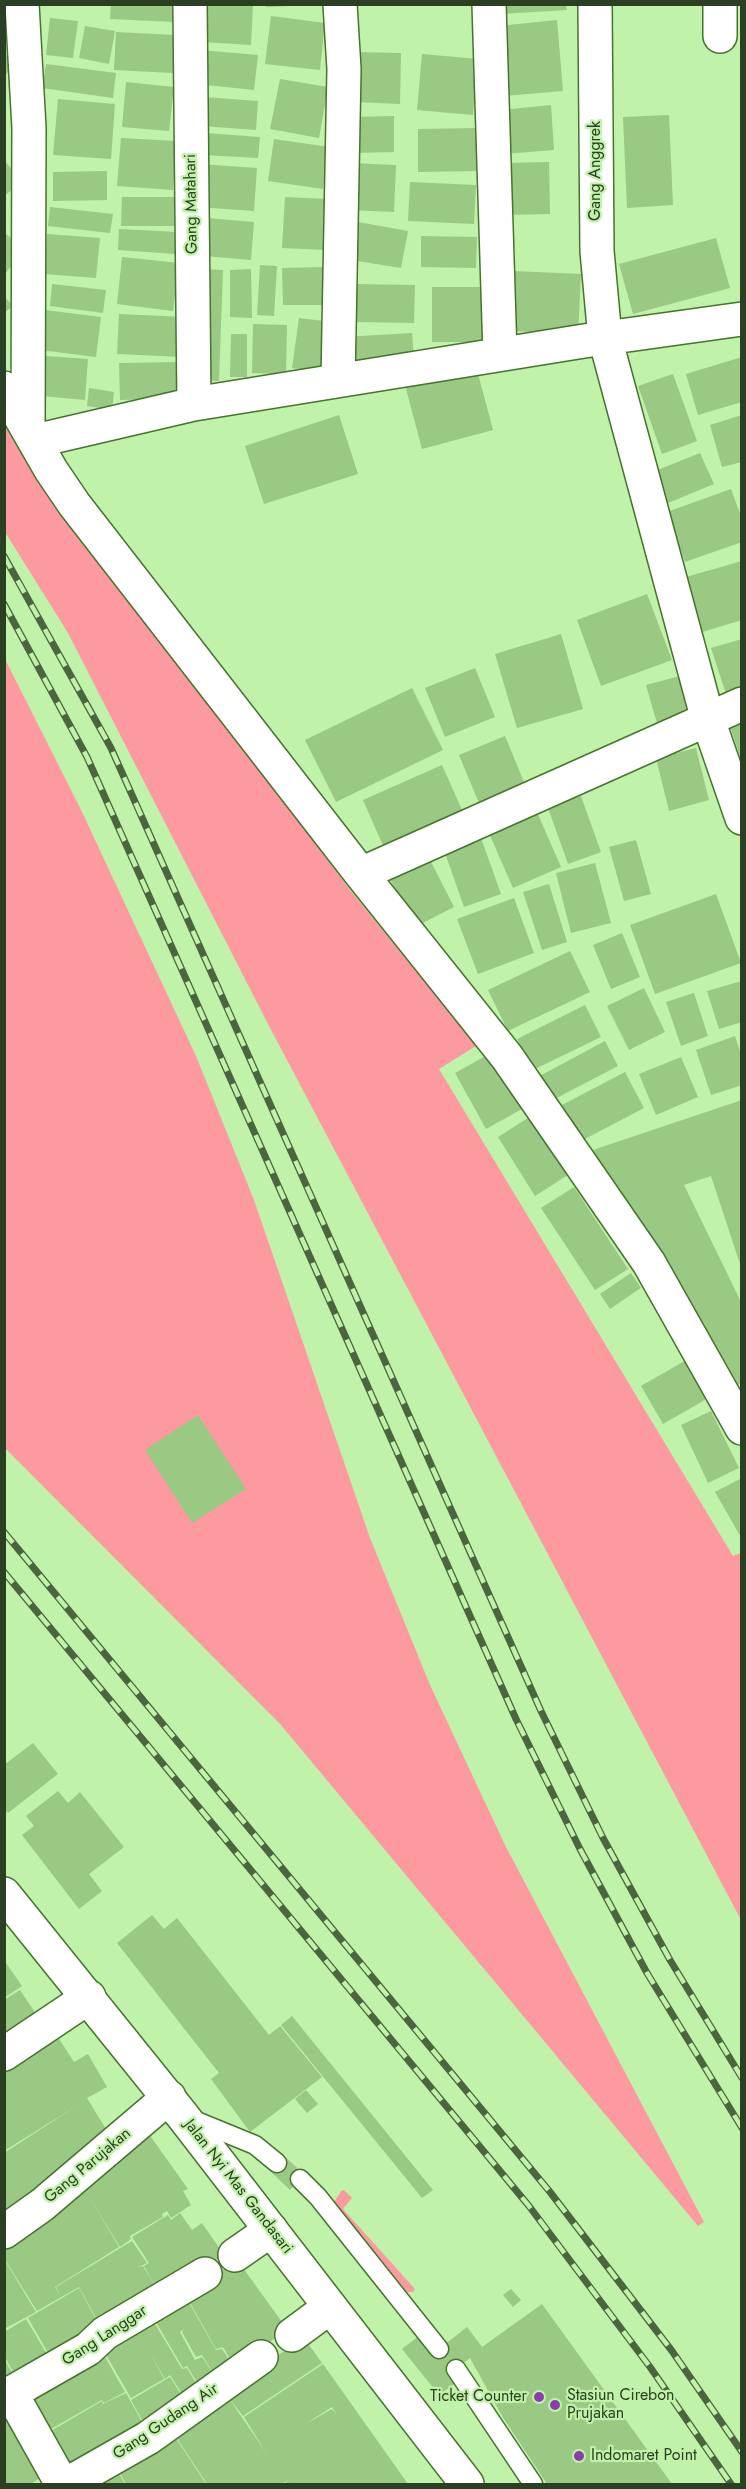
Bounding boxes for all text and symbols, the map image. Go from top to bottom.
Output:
street label: Gang Anggrek [586,121,606,221]
street label: Gang Matahari [182,154,202,254]
street label: Jalan Nyi Mas Gandasari [179,2116,297,2258]
street label: Gang Parujakan [41,2124,135,2208]
street label: Gang Langgar [59,2301,151,2371]
street label: Gang Gudang Air [110,2380,222,2464]
place label: Stasiun Cirebon Prujakan [567,2386,674,2424]
place label: Ticket Counter [430,2387,527,2407]
marker: Ticket Counter [532,2390,546,2404]
marker: Stasiun Cirebon Prujakan [548,2398,562,2412]
place label: Indomaret Point [591,2446,697,2466]
marker: Indomaret Point [572,2449,586,2463]

